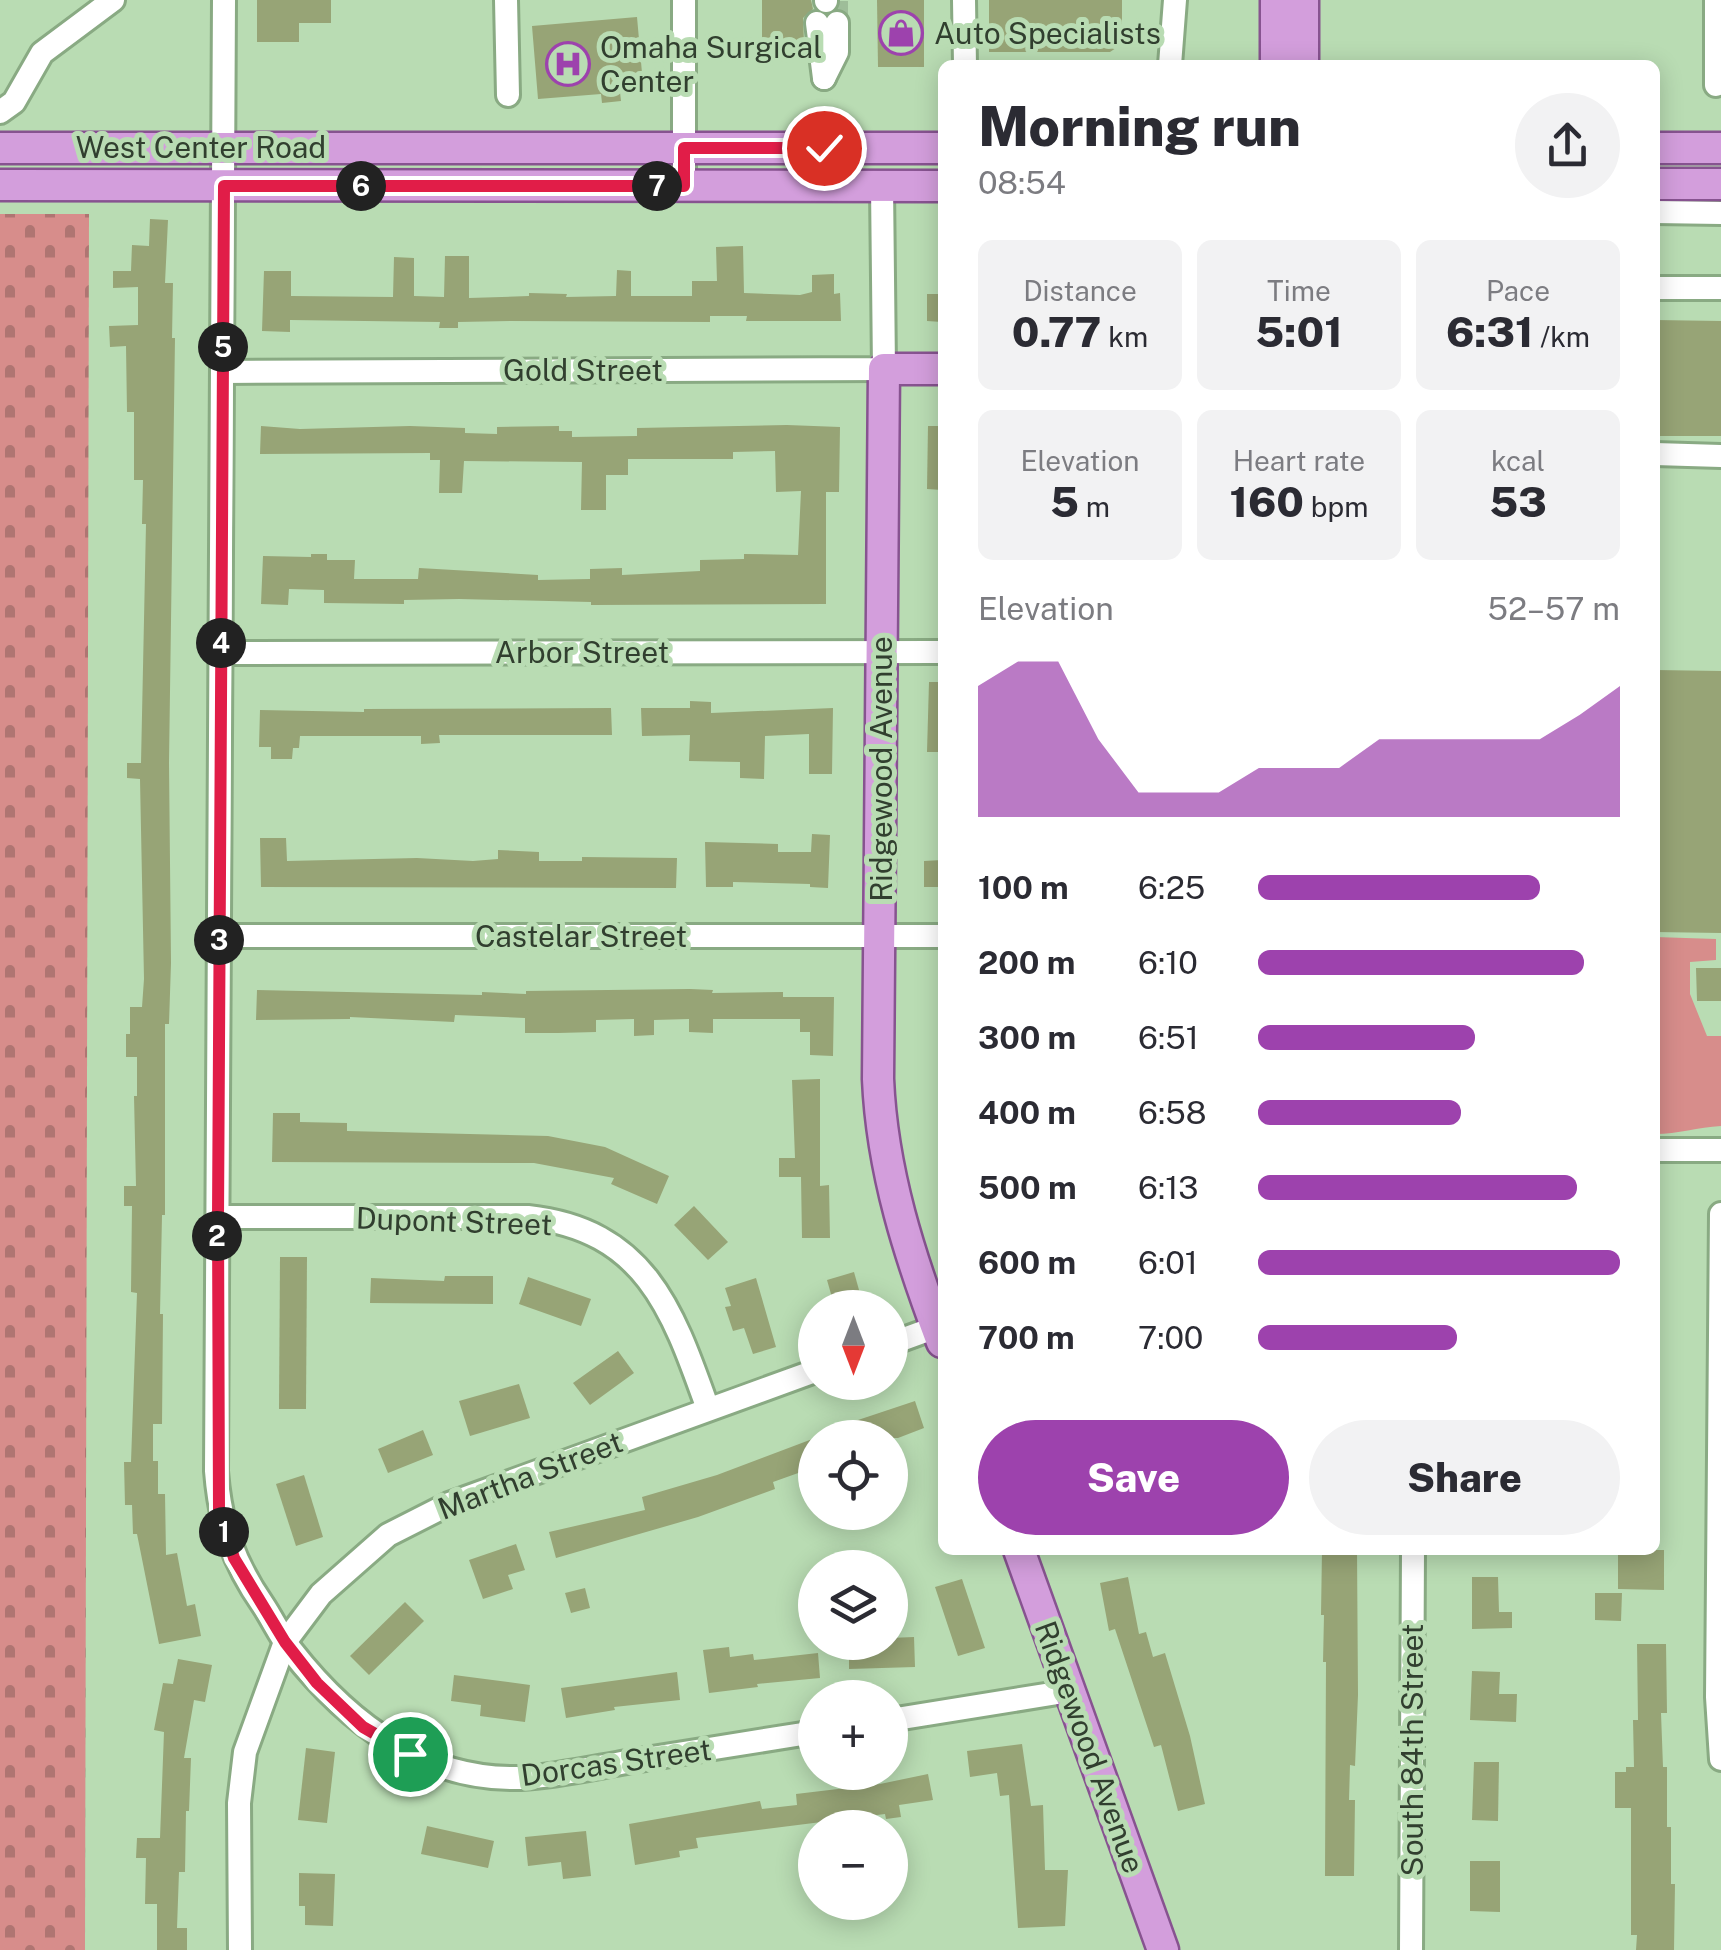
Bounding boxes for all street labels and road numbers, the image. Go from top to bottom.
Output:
street label: West Center Road [76,129,326,165]
street label: Gold Street [503,352,663,388]
street label: Arbor Street [495,634,669,670]
street label: Ridgewood Avenue [863,636,899,902]
street label: Castelar Street [475,918,687,954]
street label: Dupont Street [355,1200,553,1242]
street label: Martha Street [433,1423,627,1527]
street label: Ridgewood Avenue [1028,1616,1152,1878]
street label: South 84th Street [1394,1624,1430,1876]
street label: Dorcas Street [519,1731,713,1793]

